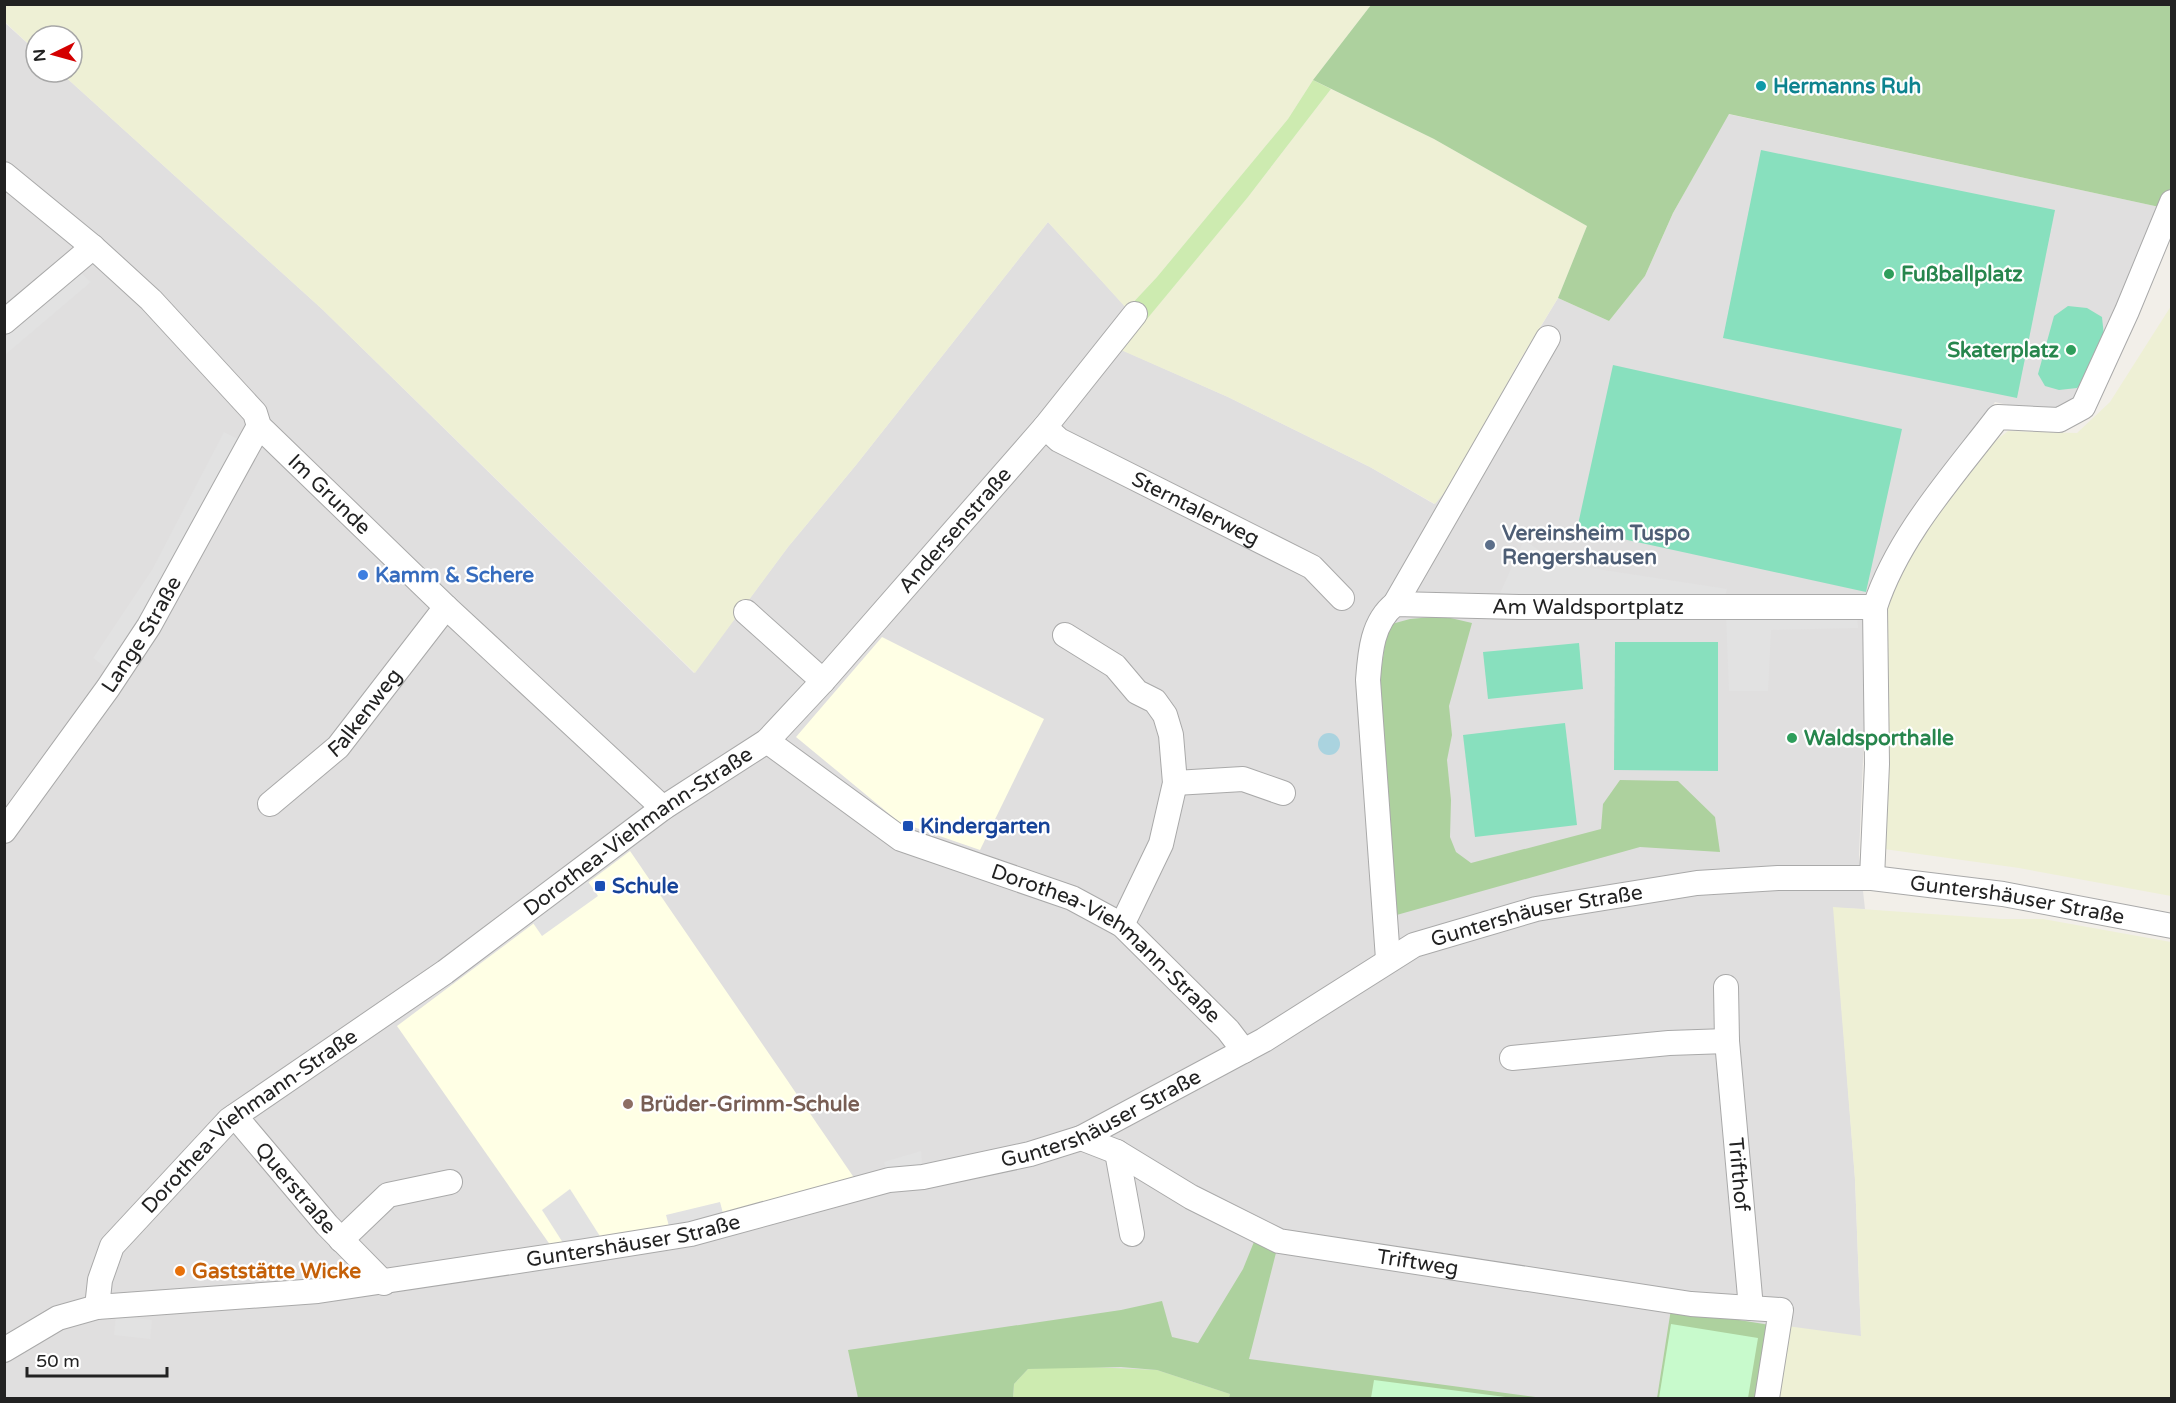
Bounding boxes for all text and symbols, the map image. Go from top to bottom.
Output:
north arrow [24,24,84,84]
text: N [30,48,51,62]
place label: Hermanns Ruh [1773,74,1921,99]
marker: Hermanns Ruh [1754,79,1768,93]
place label: Fußballplatz [1901,262,2023,287]
marker: Fußballplatz [1882,267,1896,281]
place label: Skaterplatz [1947,338,2060,363]
marker: Skaterplatz [2064,343,2078,357]
street label: Im Grunde [283,449,376,540]
street label: Andersenstraße [893,462,1017,598]
street label: Sterntalerweg [1128,466,1264,551]
place label: Vereinsheim Tuspo Rengershausen [1502,521,1690,570]
marker: Vereinsheim Tuspo Rengershausen [1483,538,1497,552]
place label: Kamm & Schere [375,563,534,588]
marker: Kamm & Schere [356,568,370,582]
street label: Lange Straße [96,572,187,697]
street label: Am Waldsportplatz [1492,594,1684,620]
street label: Falkenweg [323,663,407,763]
place label: Waldsporthalle [1804,726,1954,751]
marker: Waldsporthalle [1785,731,1799,745]
street label: Dorothea-Viehmann-Straße [519,741,757,921]
place label: Kindergarten [920,814,1051,839]
marker: Kindergarten [901,819,915,833]
street label: Dorothea-Viehmann-Straße [988,859,1226,1028]
street label: Guntershäuser Straße [1909,870,2127,929]
place label: Schule [612,874,679,899]
marker: Schule [593,879,607,893]
street label: Guntershäuser Straße [1428,879,1644,952]
street label: Dorothea-Viehmann-Straße [136,1023,362,1218]
street label: Guntershäuser Straße [999,1064,1205,1172]
place label: Brüder-Grimm-Schule [640,1092,860,1117]
marker: Brüder-Grimm-Schule [621,1097,635,1111]
street label: Trifthof [1723,1136,1755,1213]
street label: Querstraße [250,1137,341,1239]
street label: Guntershäuser Straße [524,1209,743,1272]
street label: Triftweg [1375,1244,1460,1281]
place label: Gaststätte Wicke [192,1259,361,1284]
marker: Gaststätte Wicke [173,1264,187,1278]
scale bar [27,1340,166,1378]
text: 50 m [36,1350,80,1372]

